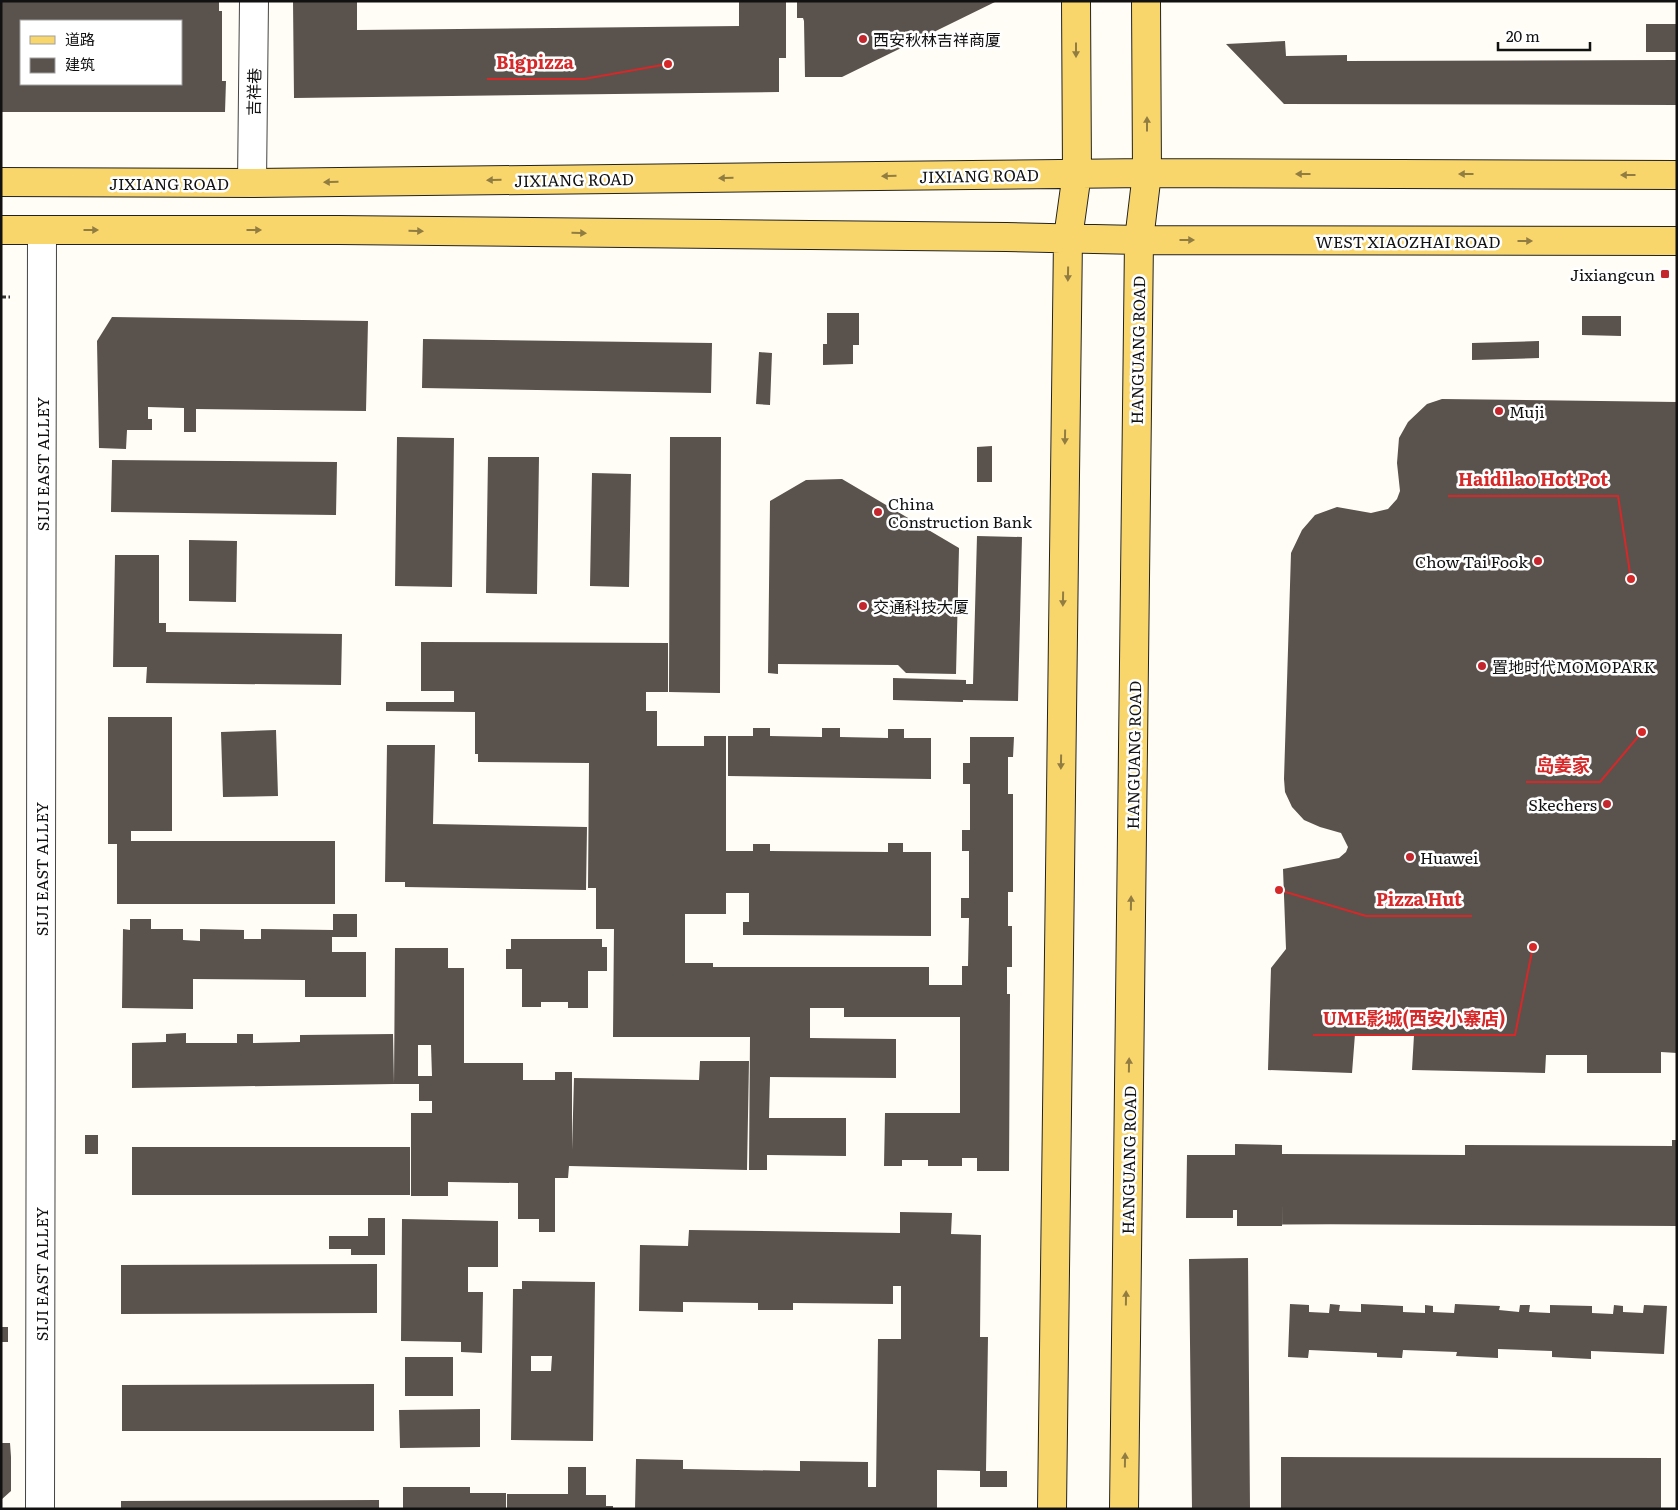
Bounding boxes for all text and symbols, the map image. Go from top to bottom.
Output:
legend [20,20,182,85]
scale bar [1498,20,1590,52]
text: 20 m [1506,24,1540,47]
text: 道路 [65,27,95,50]
place label: 西安秋林吉祥商厦 [873,27,1001,51]
marker: 西安秋林吉祥商厦 [857,33,869,45]
one-way arrow [1072,42,1080,58]
callout: Bigpizza [487,46,584,79]
text: Bigpizza [496,48,575,75]
text: 建筑 [65,52,95,75]
street label: 吉祥巷 [241,68,265,116]
one-way arrow [1143,116,1151,132]
street label: JIXIANG ROAD [919,162,1039,188]
street label: JIXIANG ROAD [514,166,634,192]
one-way arrow [1295,170,1311,178]
one-way arrow [1457,170,1473,178]
street label: JIXIANG ROAD [109,171,229,195]
one-way arrow [1620,171,1636,179]
one-way arrow [880,172,896,180]
one-way arrow [718,174,734,182]
one-way arrow [485,176,501,184]
one-way arrow [323,178,339,186]
one-way arrow [83,226,99,234]
one-way arrow [246,226,262,234]
one-way arrow [408,227,424,235]
one-way arrow [571,229,587,237]
street label: WEST XIAOZHAI ROAD [1316,229,1500,253]
one-way arrow [1180,236,1196,244]
one-way arrow [1517,237,1533,245]
place label: Jixiangcun [1570,262,1655,286]
one-way arrow [1063,266,1071,282]
marker: Jixiangcun [1659,268,1671,280]
street label: HANGUANG ROAD [1124,275,1150,425]
street label: SIJI EAST ALLEY [30,396,54,531]
place label: Muji [1509,399,1545,423]
marker: Muji [1493,405,1505,417]
one-way arrow [1061,429,1069,445]
callout: Haidilao Hot Pot [1448,463,1618,496]
text: Haidilao Hot Pot [1458,465,1608,492]
place label: China Construction Bank [888,491,1032,533]
marker: China Construction Bank [872,506,884,518]
place label: Chow Tai Fook [1415,549,1528,573]
marker: Chow Tai Fook [1532,555,1544,567]
one-way arrow [1059,591,1067,607]
place label: 交通科技大厦 [873,594,969,618]
marker: 交通科技大厦 [857,600,869,612]
place label: 置地时代MOMOPARK [1492,654,1656,678]
marker: 置地时代MOMOPARK [1476,660,1488,672]
street label: HANGUANG ROAD [1120,680,1146,830]
callout: 岛姜家 [1526,749,1600,782]
text: 岛姜家 [1536,751,1590,778]
one-way arrow [1057,754,1065,770]
place label: Skechers [1528,792,1597,816]
marker: Skechers [1601,798,1613,810]
street label: SIJI EAST ALLEY [29,801,53,936]
place label: Huawei [1420,845,1478,869]
marker: Huawei [1404,851,1416,863]
callout: Pizza Hut [1366,883,1472,916]
text: Pizza Hut [1376,885,1462,912]
one-way arrow [1127,894,1135,910]
callout: UME影城(西安小寨店) [1313,1002,1515,1035]
text: UME影城(西安小寨店) [1323,1004,1505,1031]
one-way arrow [1125,1057,1133,1073]
street label: HANGUANG ROAD [1115,1085,1141,1235]
street label: SIJI EAST ALLEY [29,1206,53,1341]
one-way arrow [1123,1289,1131,1305]
one-way arrow [1121,1452,1129,1468]

